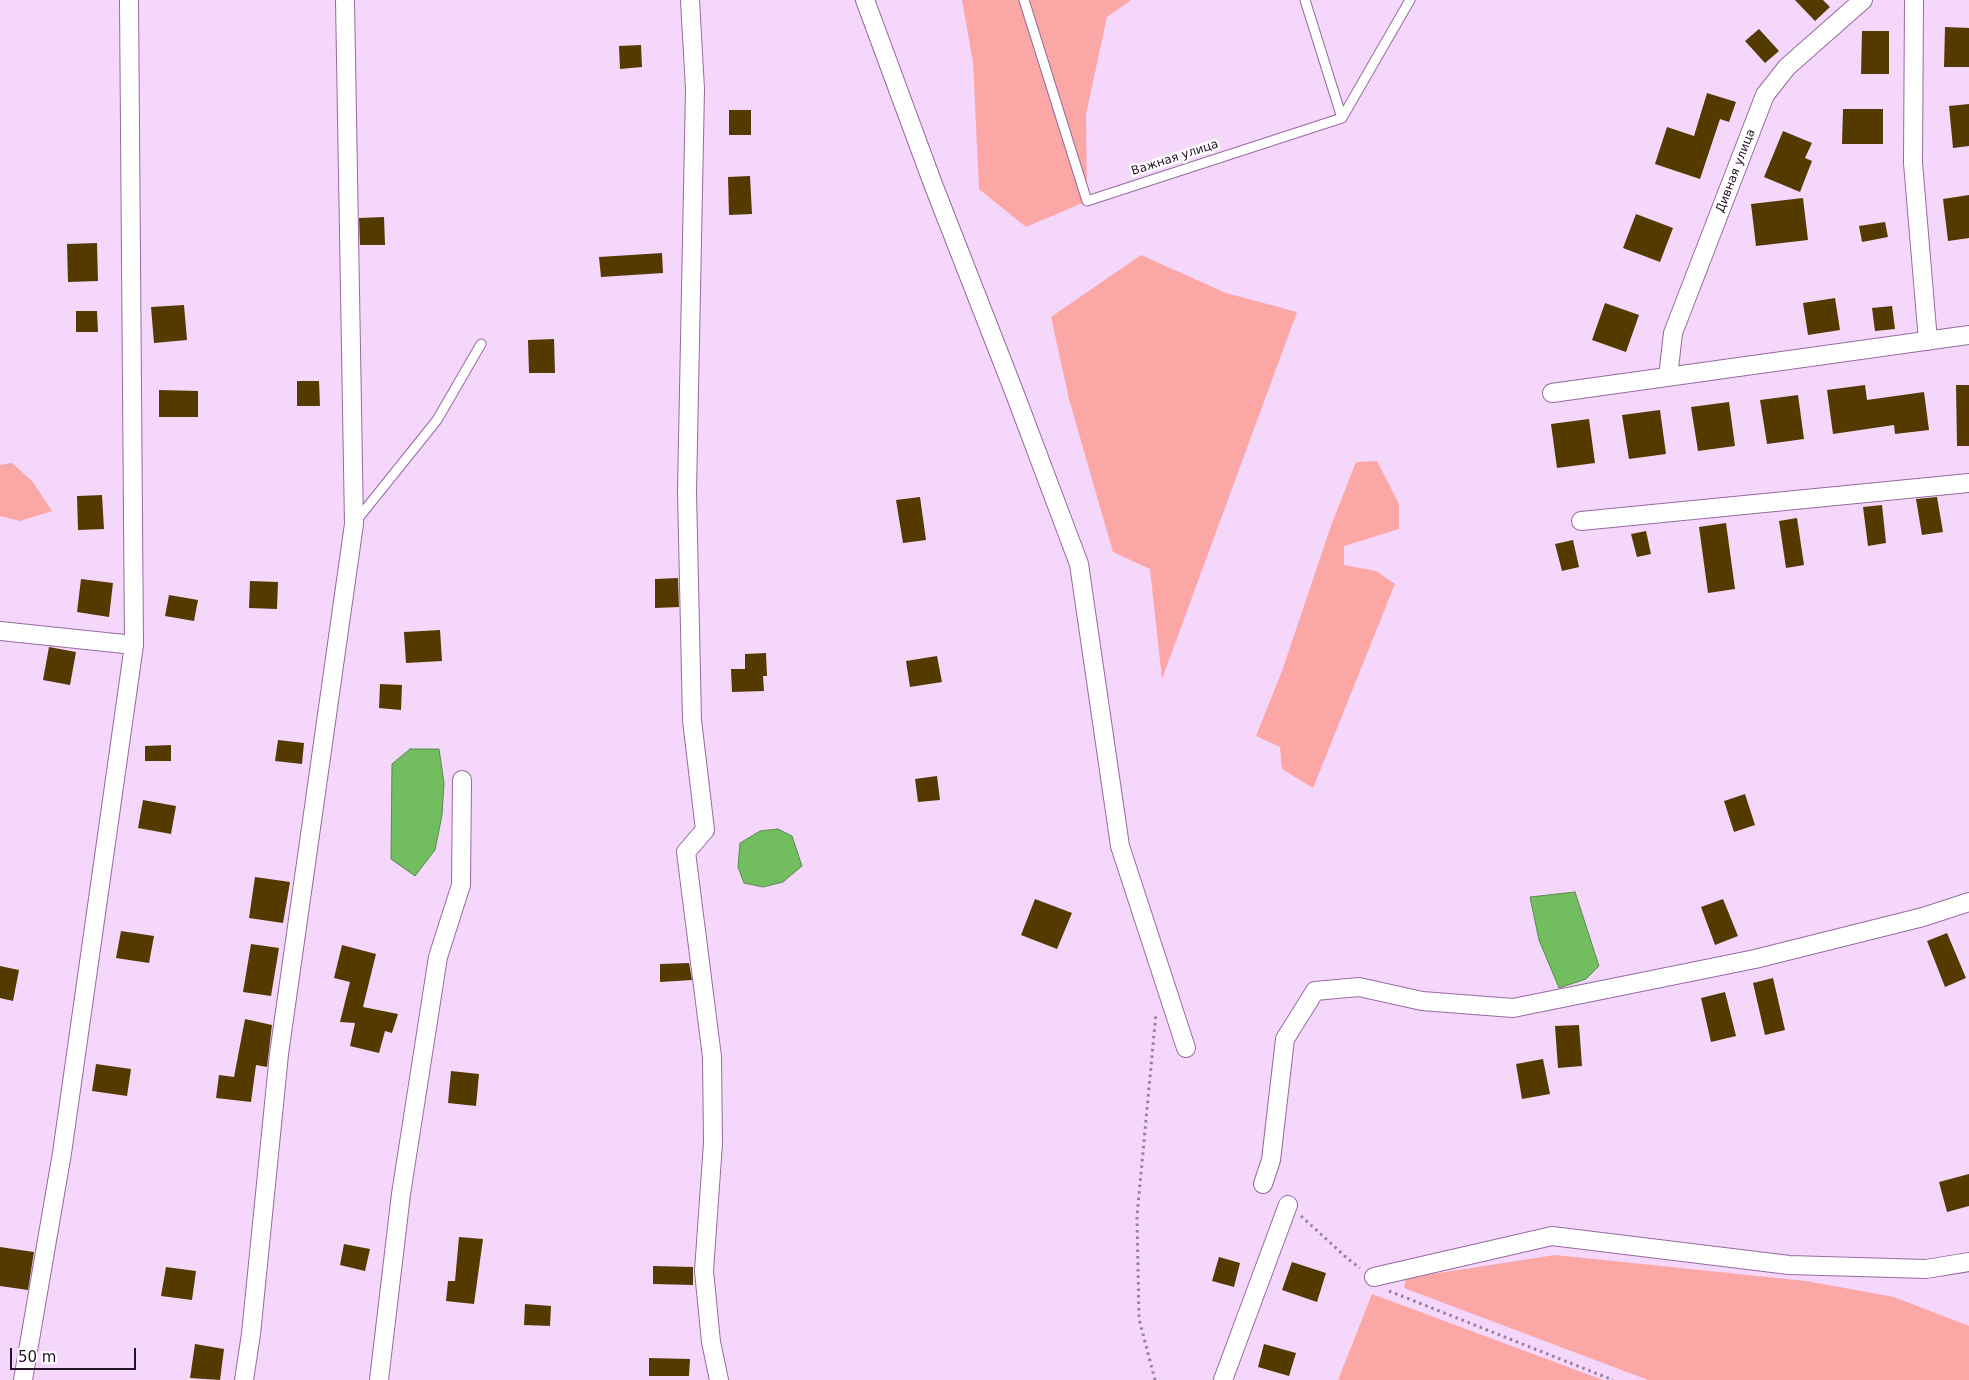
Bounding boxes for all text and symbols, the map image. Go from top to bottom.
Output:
street label: Дивная улица [1713,127,1759,215]
street label: Важная улица [1130,137,1220,179]
scale bar [12,1338,139,1370]
text: 50 m [18,1348,56,1366]

